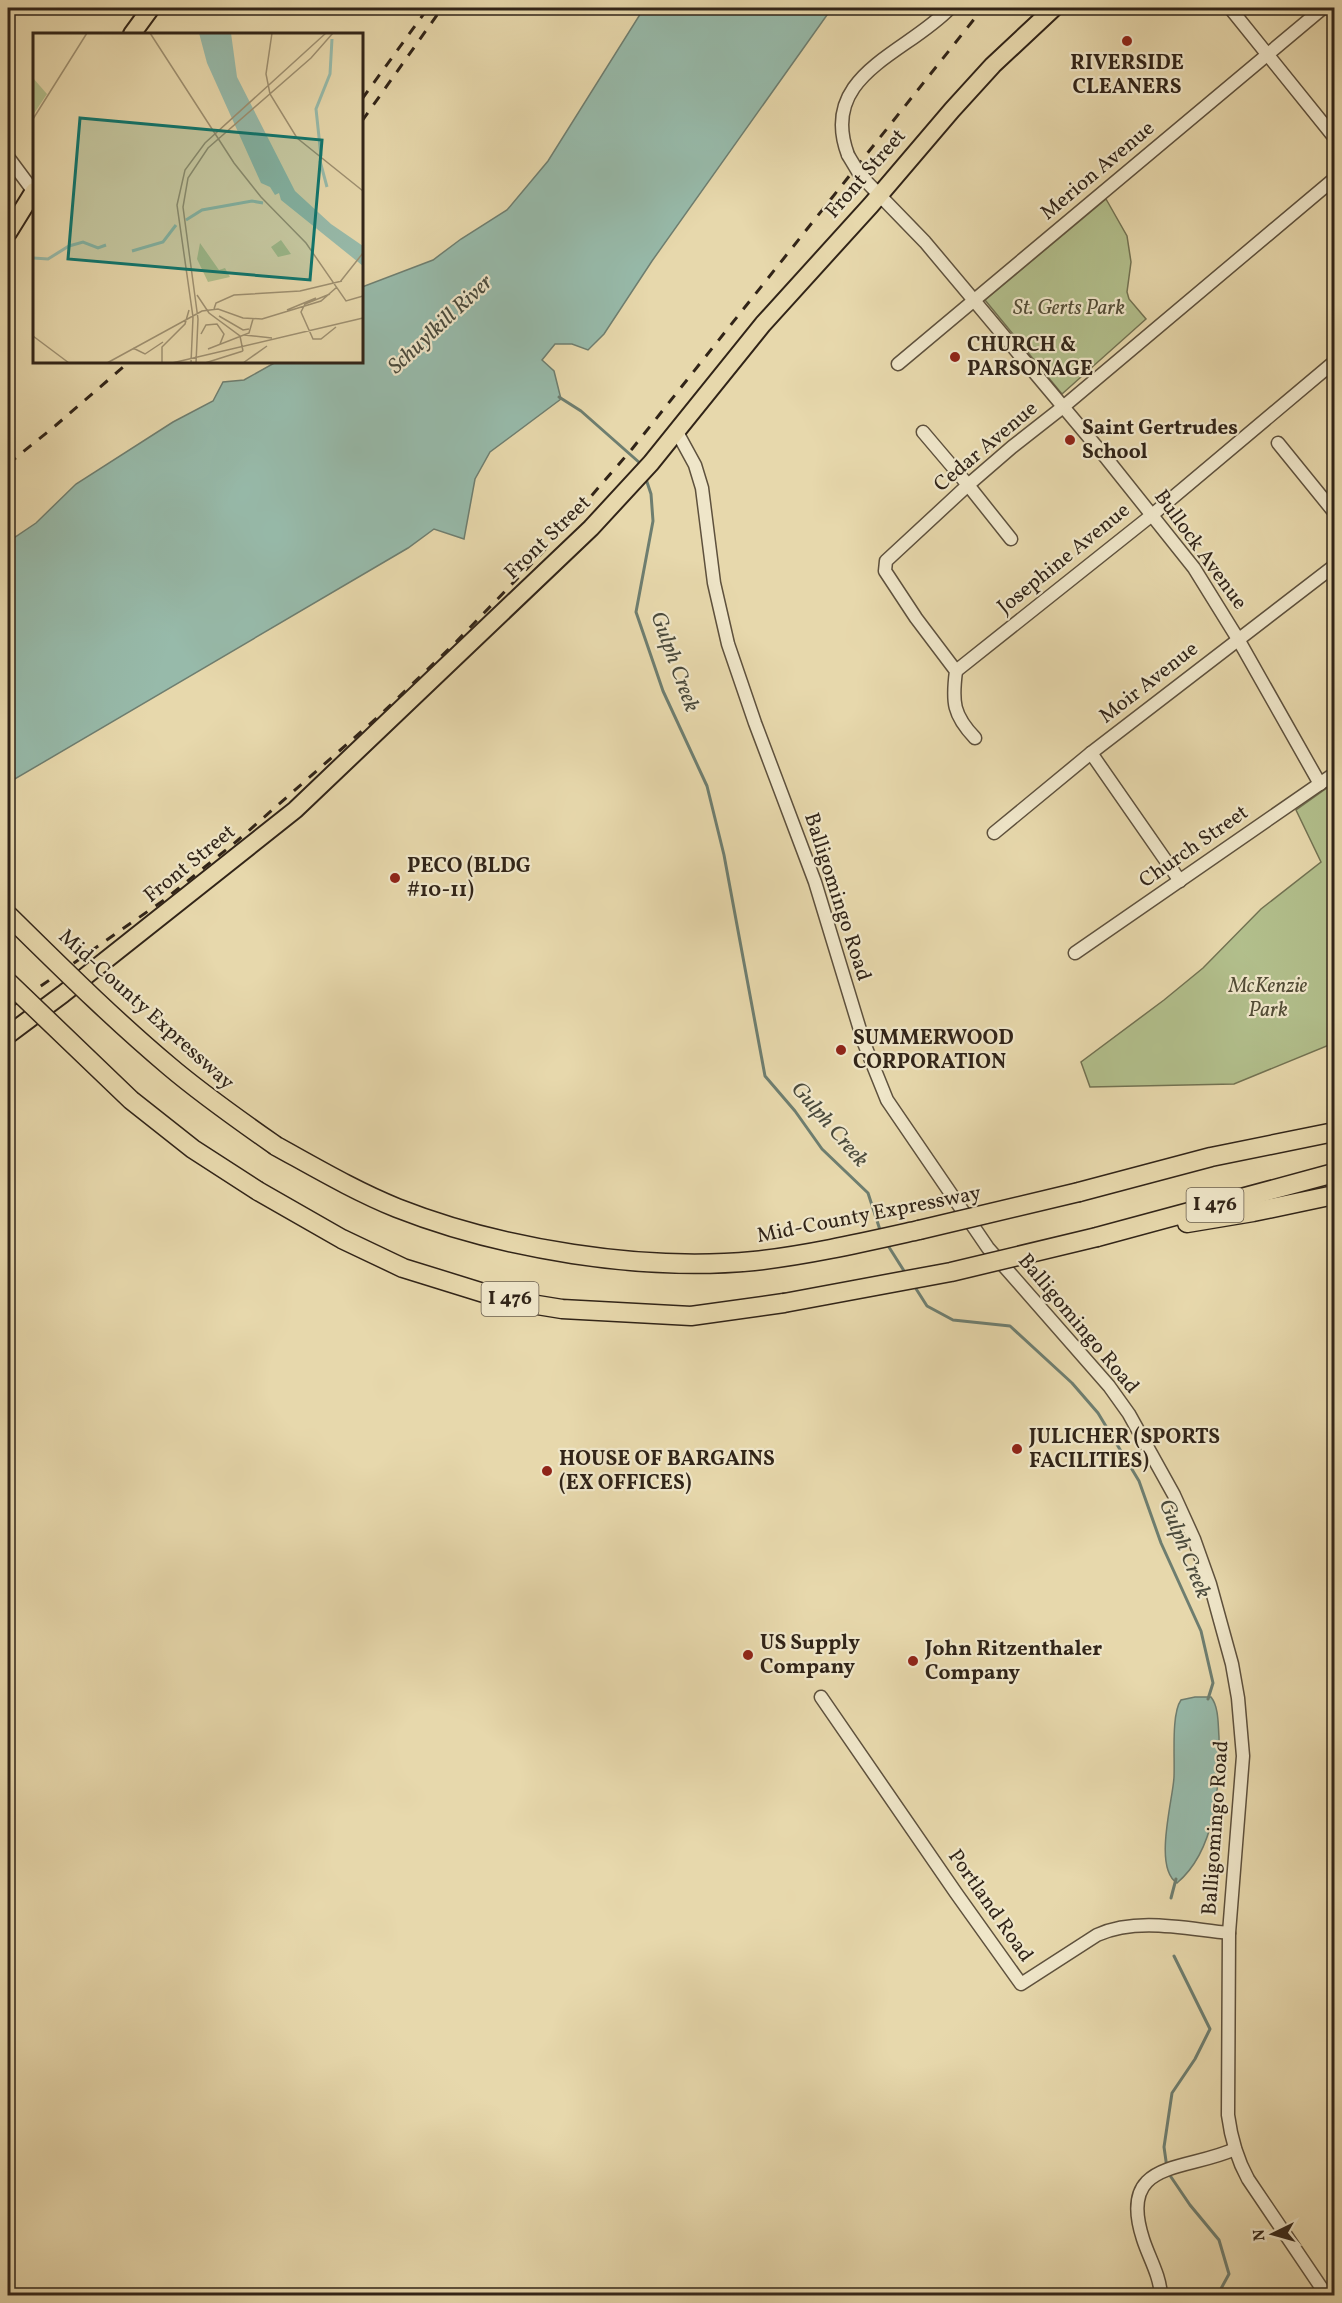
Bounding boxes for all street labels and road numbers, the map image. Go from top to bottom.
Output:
street label: Merion Avenue [1035,115,1161,227]
street label: Front Street [819,123,913,225]
street label: Cedar Avenue [928,395,1044,499]
street label: Bullock Avenue [1147,484,1253,616]
street label: Front Street [498,489,598,587]
street label: Josephine Avenue [992,496,1137,622]
street label: Moir Avenue [1093,635,1205,731]
street label: Church Street [1133,799,1255,895]
street label: Balligomingo Road [796,809,878,985]
street label: Front Street [138,818,242,910]
street label: Mid-County Expressway [52,923,241,1097]
street label: Mid-County Expressway [754,1179,984,1251]
road number: I 476 [1186,1188,1244,1222]
street label: Balligomingo Road [1011,1248,1145,1400]
road number: I 476 [482,1282,538,1316]
street label: Balligomingo Road [1195,1740,1237,1916]
street label: Portland Road [940,1844,1040,1968]

